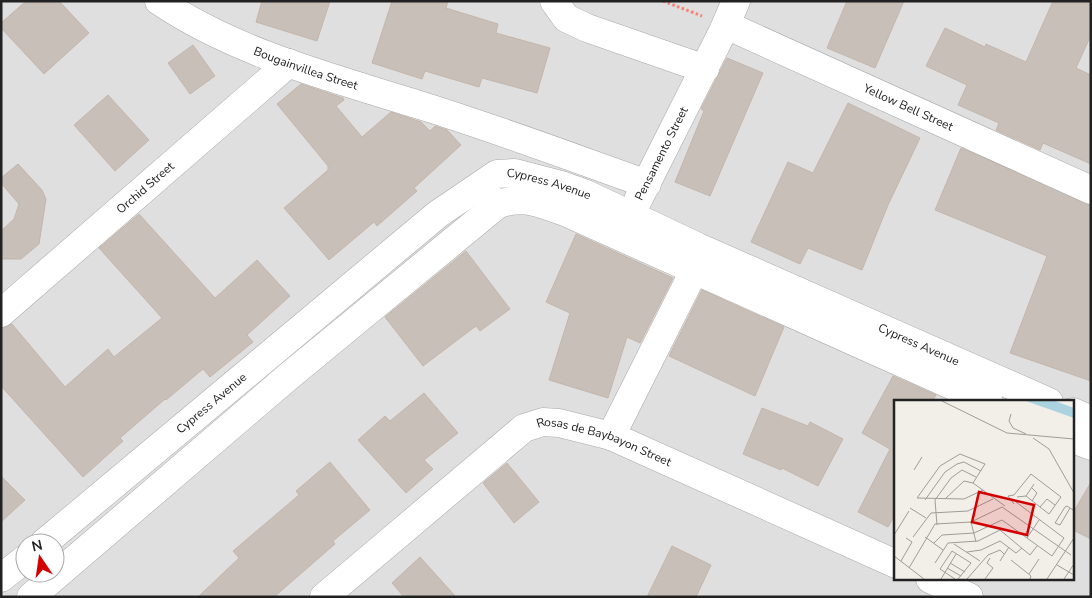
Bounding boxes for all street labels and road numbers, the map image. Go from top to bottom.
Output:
street label: Bougainvillea Street [251,43,361,94]
street label: Yellow Bell Street [860,80,956,135]
street label: Pensamento Street [631,103,692,203]
street label: Orchid Street [113,158,178,217]
street label: Cypress Avenue [506,165,594,203]
street label: Cypress Avenue [876,320,962,369]
street label: Cypress Avenue [173,369,250,437]
street label: Rosas de Baybayon Street [534,414,675,470]

